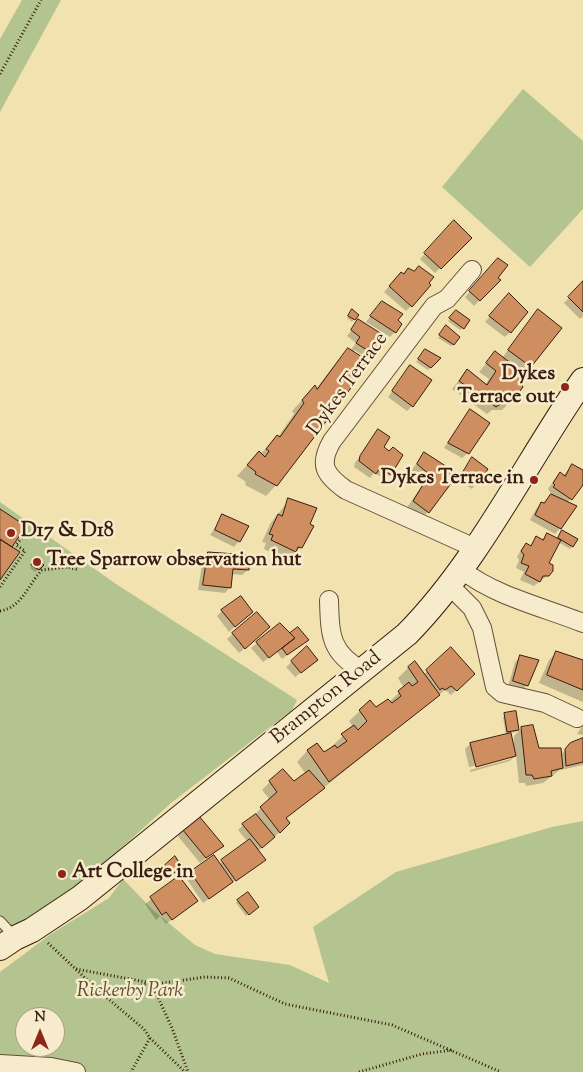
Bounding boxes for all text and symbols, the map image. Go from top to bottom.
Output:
street label: Dykes Terrace [304,329,394,441]
place label: Dykes Terrace out [458,364,555,411]
marker: Dykes Terrace out [559,381,571,393]
place label: Dykes Terrace in [381,468,524,492]
marker: Dykes Terrace in [528,474,540,486]
place label: D17 & D18 [21,521,114,545]
marker: D17 & D18 [5,527,17,539]
place label: Tree Sparrow observation hut [47,550,301,574]
marker: Tree Sparrow observation hut [31,556,43,568]
street label: Brampton Road [267,647,387,751]
place label: Art College in [72,862,194,886]
marker: Art College in [56,868,68,880]
park label: Rickerby Park [77,981,183,1005]
north arrow [15,1007,65,1057]
text: N [34,1008,46,1028]

